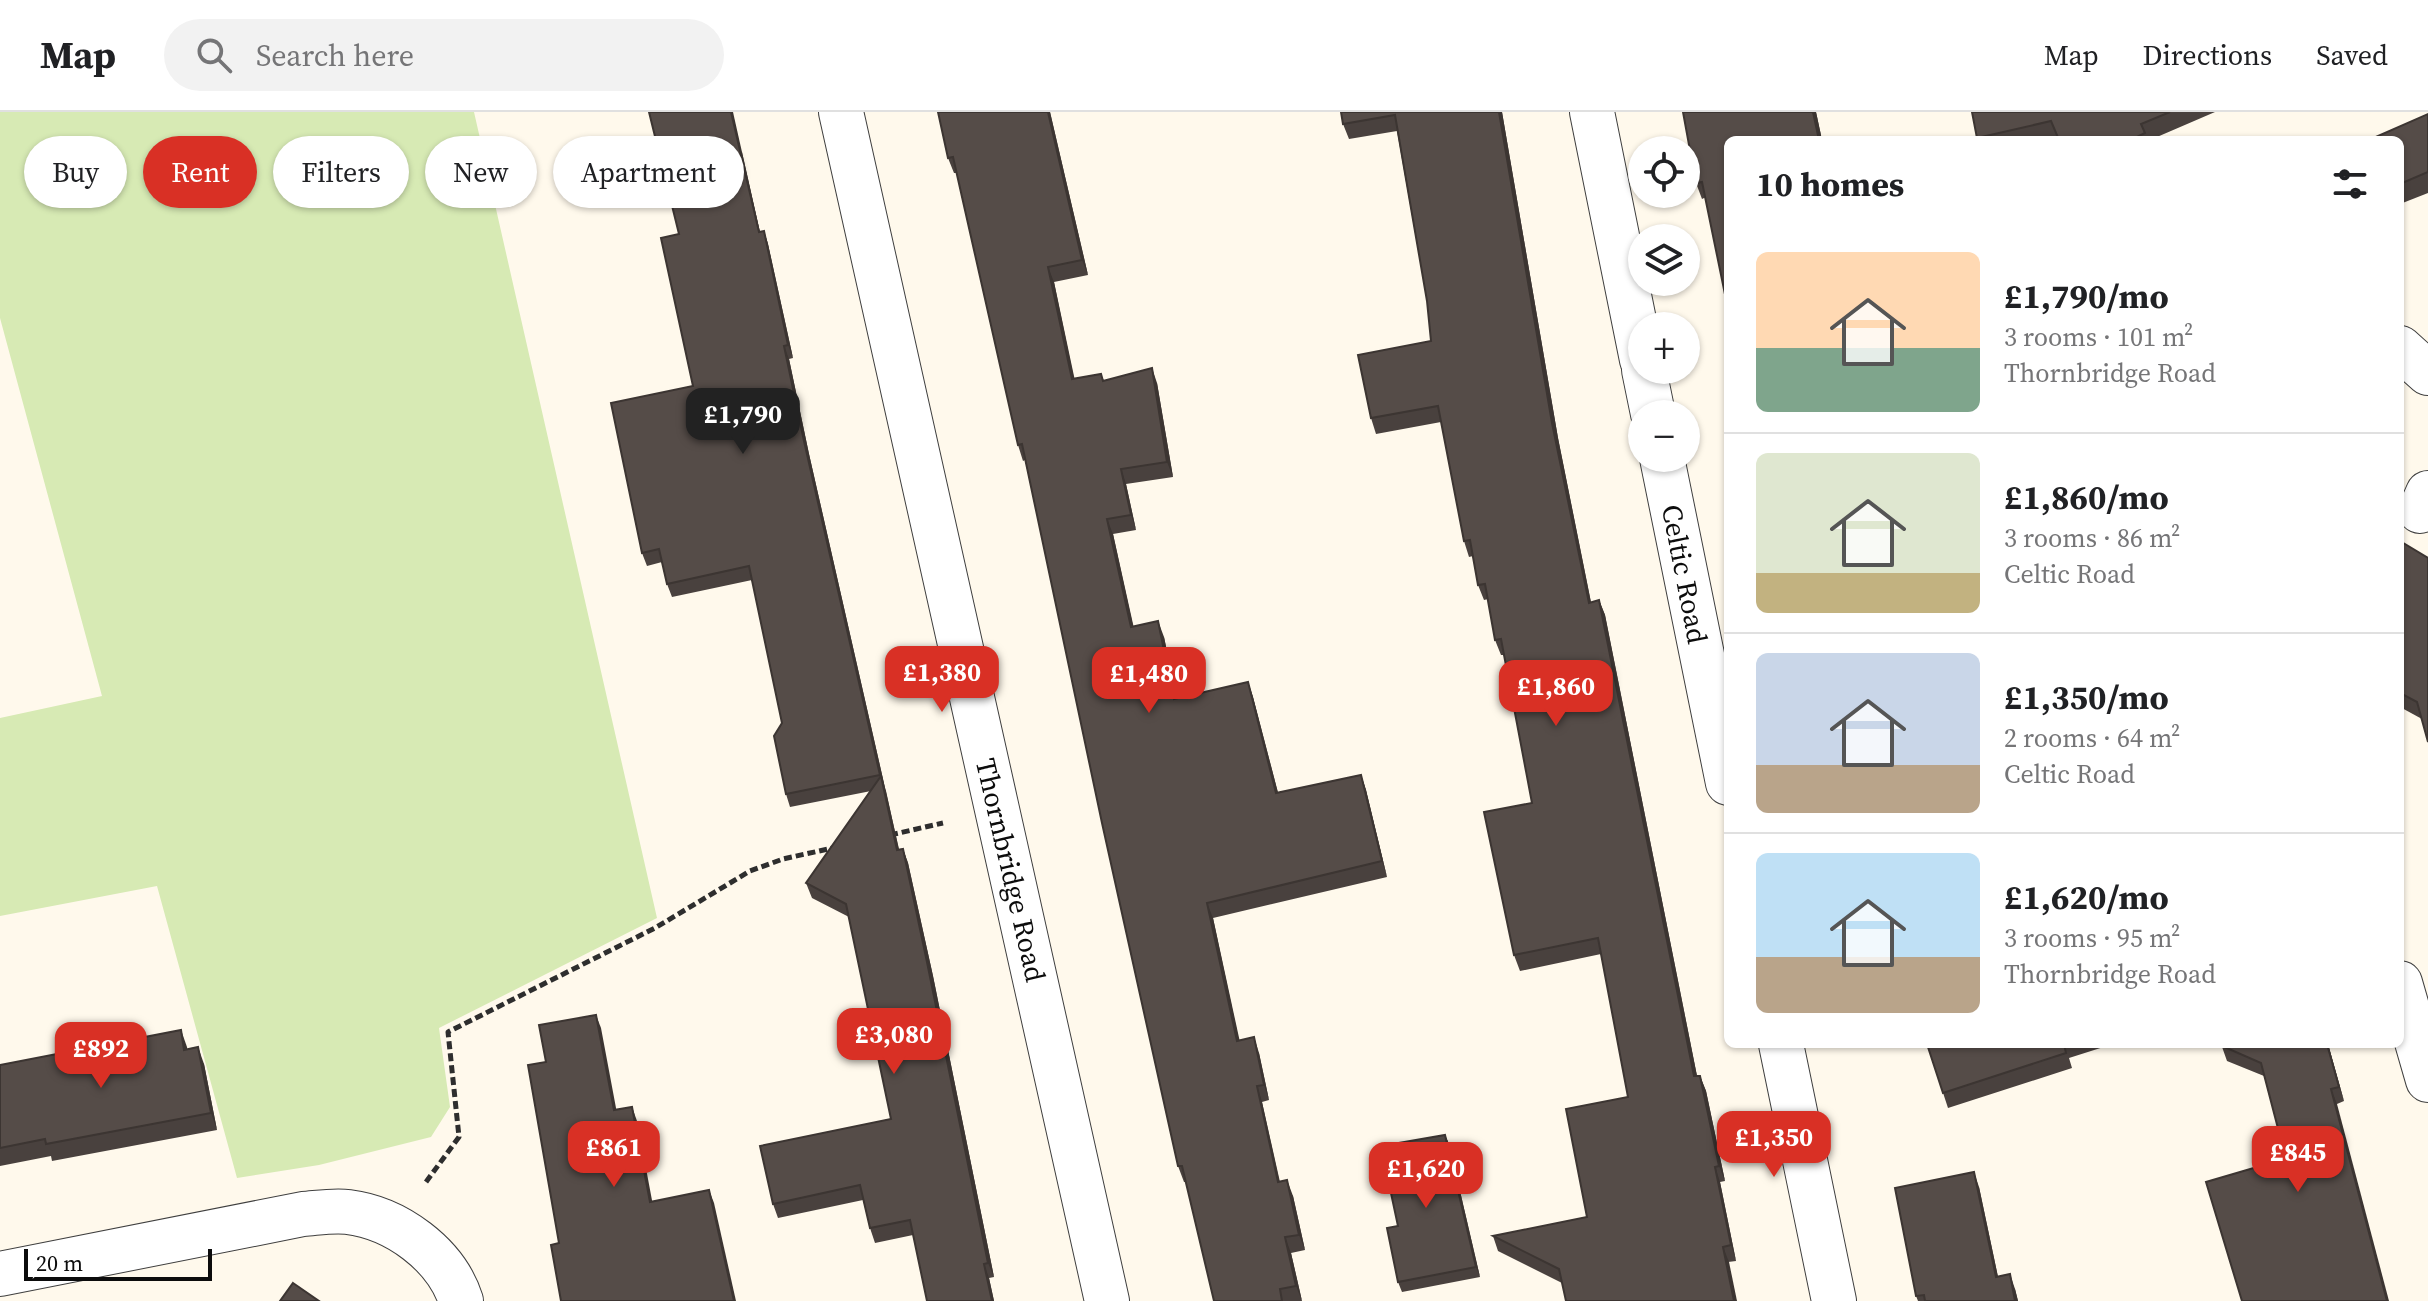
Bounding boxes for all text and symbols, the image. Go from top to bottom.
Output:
search box [164,19,724,91]
text: Map [40,29,116,81]
icon: search [192,33,236,77]
text: Search here [256,35,414,76]
text: Map [2044,36,2099,74]
text: Directions [2143,36,2272,74]
text: Saved [2316,36,2388,74]
chip: Buy [24,136,127,208]
chip: Rent [143,136,257,208]
chip: Filters [273,136,409,208]
chip: New [425,136,537,208]
chip: Apartment [553,136,744,208]
map controls [1628,136,1700,472]
button: locate [1628,136,1700,208]
text: 10 homes [1756,161,1904,207]
icon: filters [2328,162,2372,206]
button: layers [1628,224,1700,296]
text: £1,790/mo [2004,273,2169,319]
icon: home [1820,284,1916,380]
button: + [1628,312,1700,384]
text: 3 rooms · 101 m² [2004,319,2193,355]
text: Thornbridge Road [2004,355,2216,391]
pin: £1,790 [678,388,808,456]
text: £1,790 [704,396,782,432]
button: − [1628,400,1700,472]
text: £1,860/mo [2004,474,2169,520]
icon: home [1820,485,1916,581]
street label: Celtic Road [1653,501,1717,647]
text: 3 rooms · 86 m² [2004,520,2180,556]
text: Celtic Road [2004,556,2135,592]
pin: £1,380 [877,646,1007,714]
pin: £1,480 [1084,647,1214,715]
text: £1,380 [903,654,981,690]
text: £1,480 [1110,655,1188,691]
pin: £1,860 [1491,660,1621,728]
text: £1,860 [1517,668,1595,704]
text: £1,350/mo [2004,674,2169,720]
icon: home [1820,685,1916,781]
text: 2 rooms · 64 m² [2004,720,2180,756]
street label: Thornbridge Road [967,754,1055,986]
text: Celtic Road [2004,756,2135,792]
text: £1,620/mo [2004,874,2169,920]
icon: home [1820,885,1916,981]
text: 3 rooms · 95 m² [2004,920,2180,956]
text: Thornbridge Road [2004,956,2216,992]
pin: £3,080 [829,1008,959,1076]
text: £3,080 [855,1016,933,1052]
pin: £892 [54,1022,148,1090]
text: £892 [73,1030,129,1066]
pin: £1,350 [1709,1111,1839,1179]
text: £1,350 [1735,1119,1813,1155]
pin: £861 [567,1121,661,1189]
pin: £845 [2251,1126,2345,1194]
text: £861 [586,1129,642,1165]
text: £845 [2270,1134,2326,1170]
pin: £1,620 [1361,1142,1491,1210]
text: £1,620 [1387,1150,1465,1186]
scale bar [24,1245,212,1281]
text: 20 m [36,1248,83,1278]

